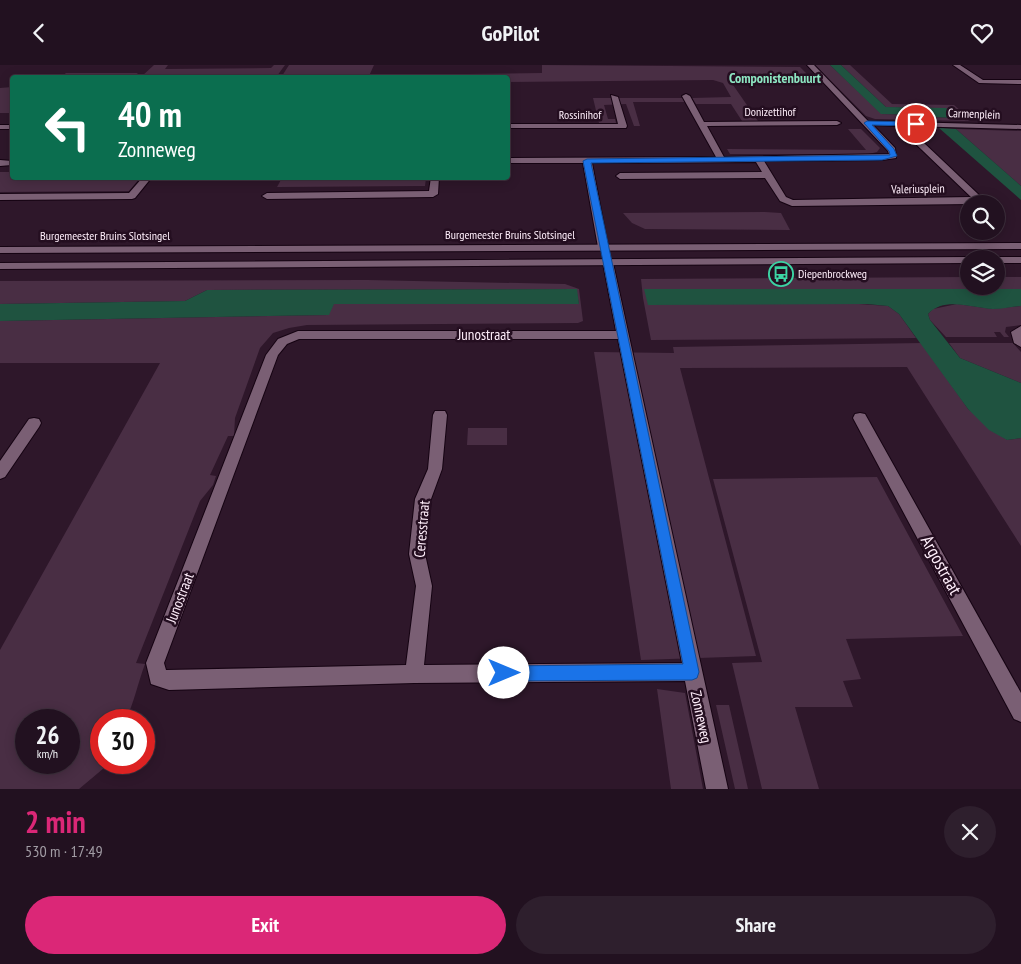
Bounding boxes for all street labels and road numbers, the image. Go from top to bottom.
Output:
street label: Donizettihof [744,104,796,119]
street label: Carmenplein [948,105,1000,122]
street label: Rossinihof [559,107,602,122]
street label: Valeriusplein [890,181,945,196]
street label: Burgemeester Bruins Slotsingel [445,227,575,242]
street label: Burgemeester Bruins Slotsingel [40,228,170,243]
street label: Junostraat [457,325,510,344]
street label: Ceresstraat [410,500,433,558]
street label: Argostraat [916,531,967,598]
street label: Junostraat [161,570,198,627]
street label: Zonneweg [687,689,716,745]

